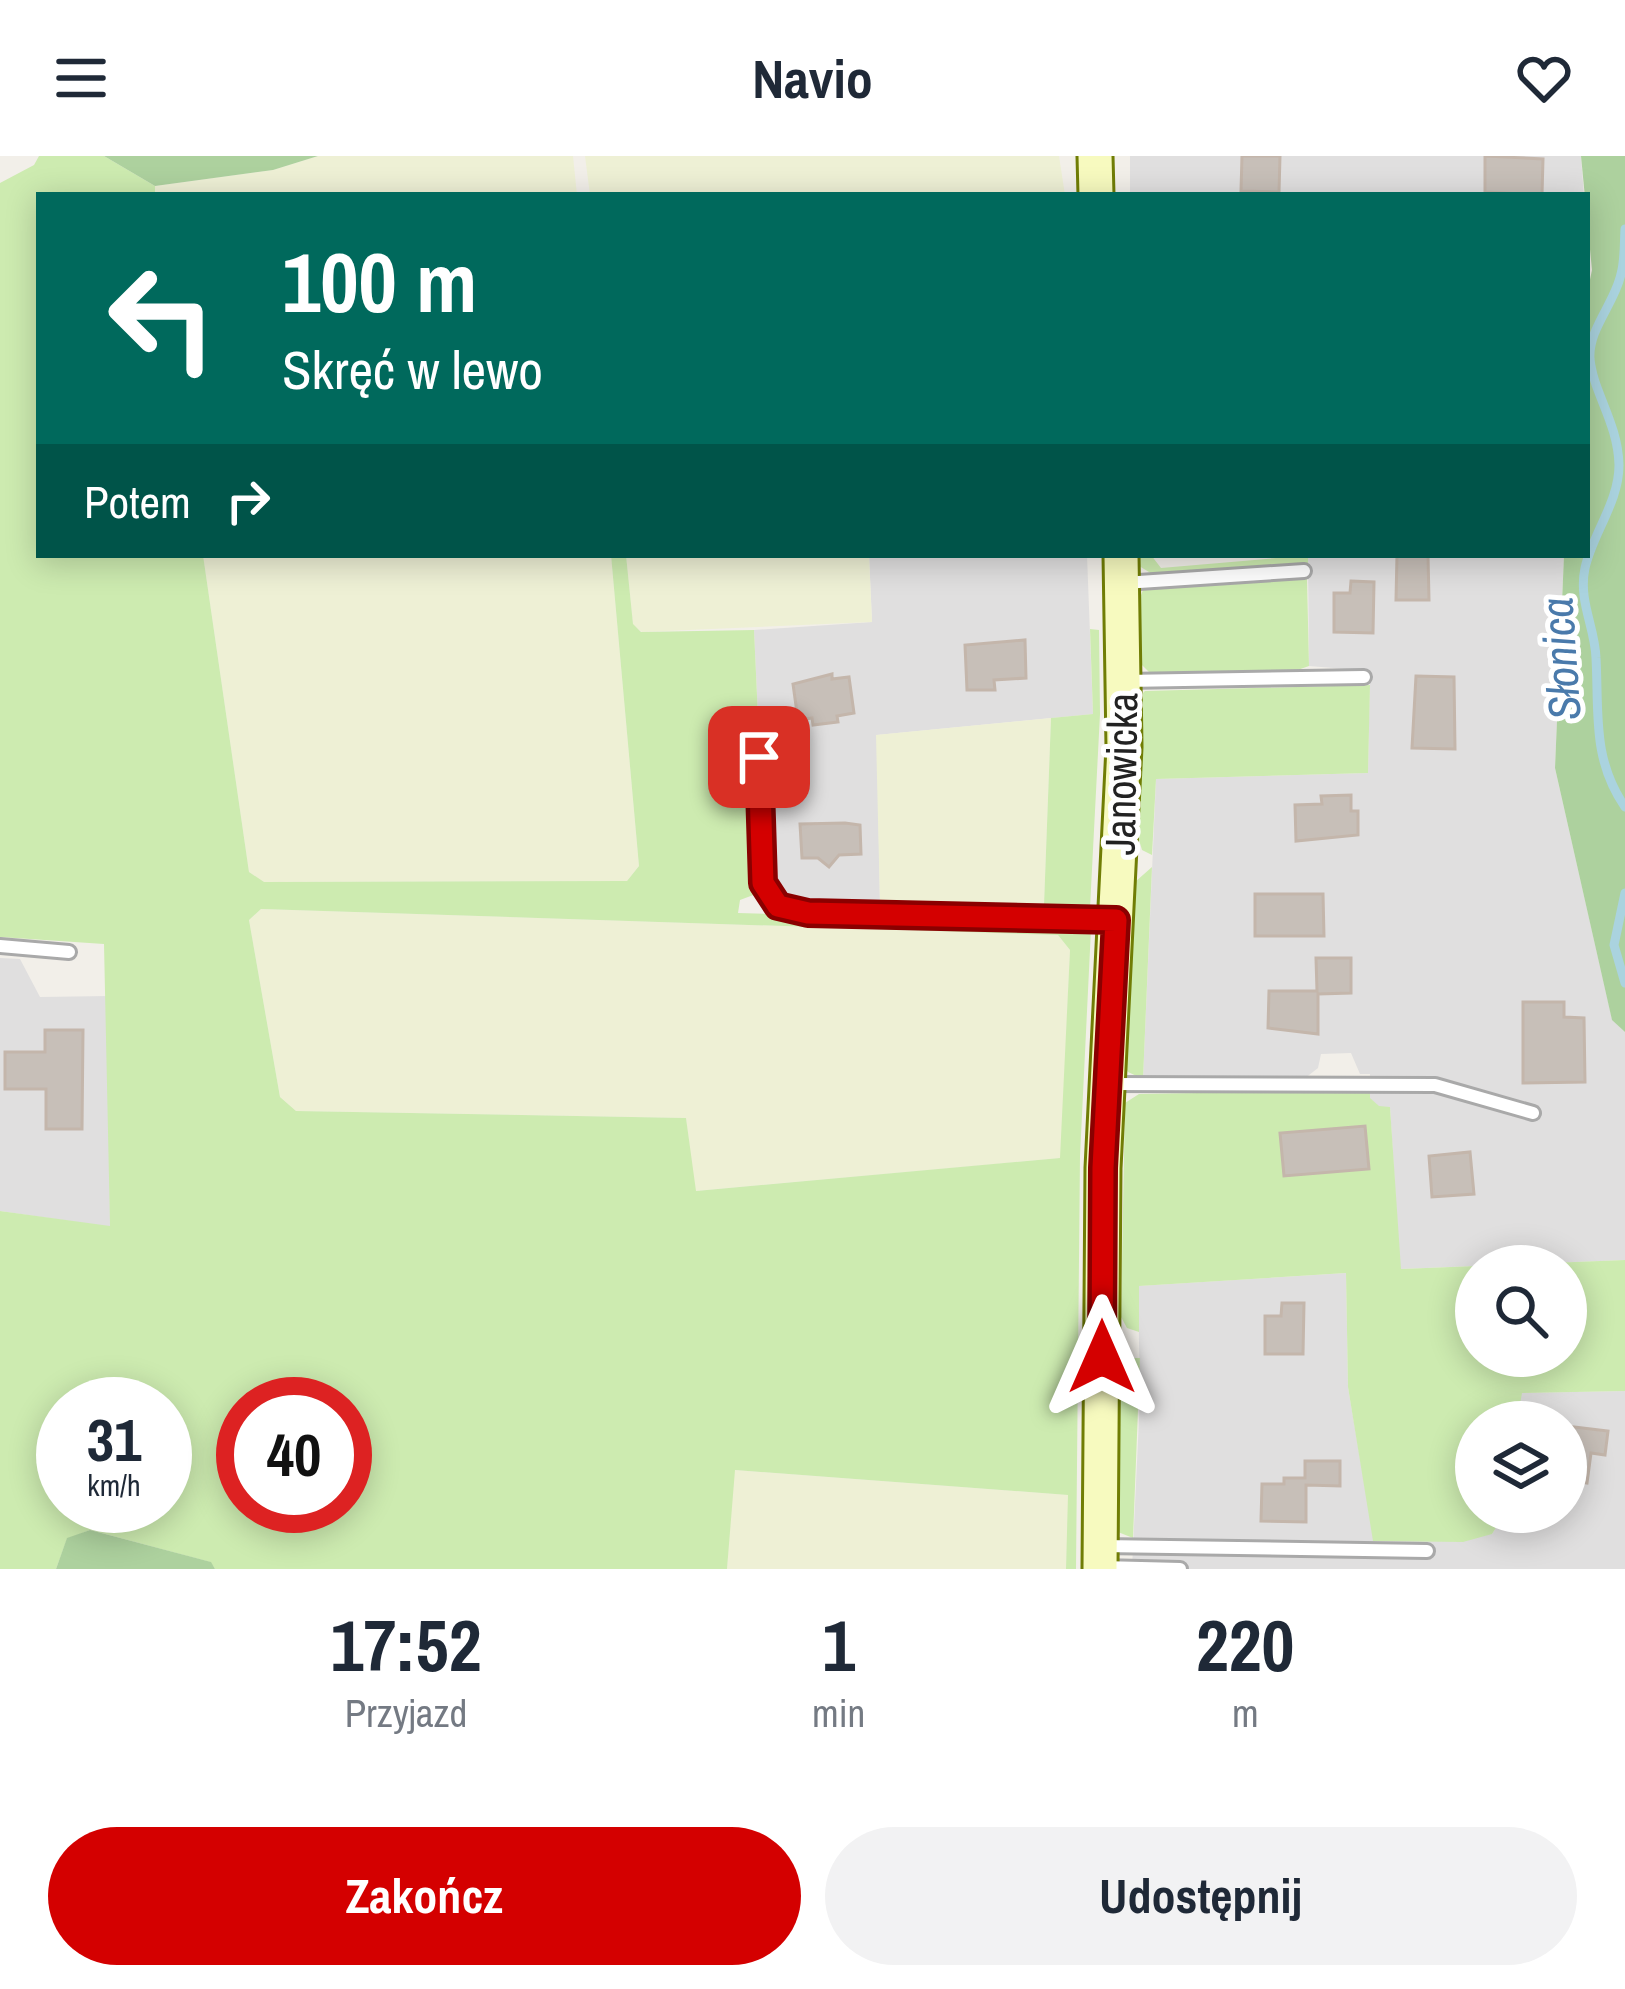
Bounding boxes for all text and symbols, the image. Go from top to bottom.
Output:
text: Navio [752,42,873,115]
icon: menu [48,45,114,111]
icon: heart [1511,45,1577,111]
text: 100 m [282,225,477,338]
icon: left [84,240,240,396]
text: Skręć w lewo [282,333,543,406]
icon: right [215,468,281,534]
text: Potem [84,471,191,532]
water label: Słonica [1525,595,1595,723]
street label: Janowicka [1092,692,1150,856]
pin [708,706,810,808]
icon: arrive [726,724,792,790]
map controls [1455,1245,1587,1533]
button: search [1455,1245,1587,1377]
position arrow [1039,1294,1165,1420]
speed limit sign: 40 [216,1377,372,1533]
text: 31 [87,1399,141,1480]
button: layers [1455,1401,1587,1533]
text: km/h [87,1465,141,1505]
text: 17:52 [331,1596,482,1693]
text: 1 [822,1596,855,1693]
text: 220 [1196,1596,1294,1693]
text: Przyjazd [345,1687,467,1739]
text: min [812,1687,865,1739]
text: m [1232,1687,1259,1739]
button: Zakończ [48,1827,801,1965]
button: Udostępnij [825,1827,1577,1965]

